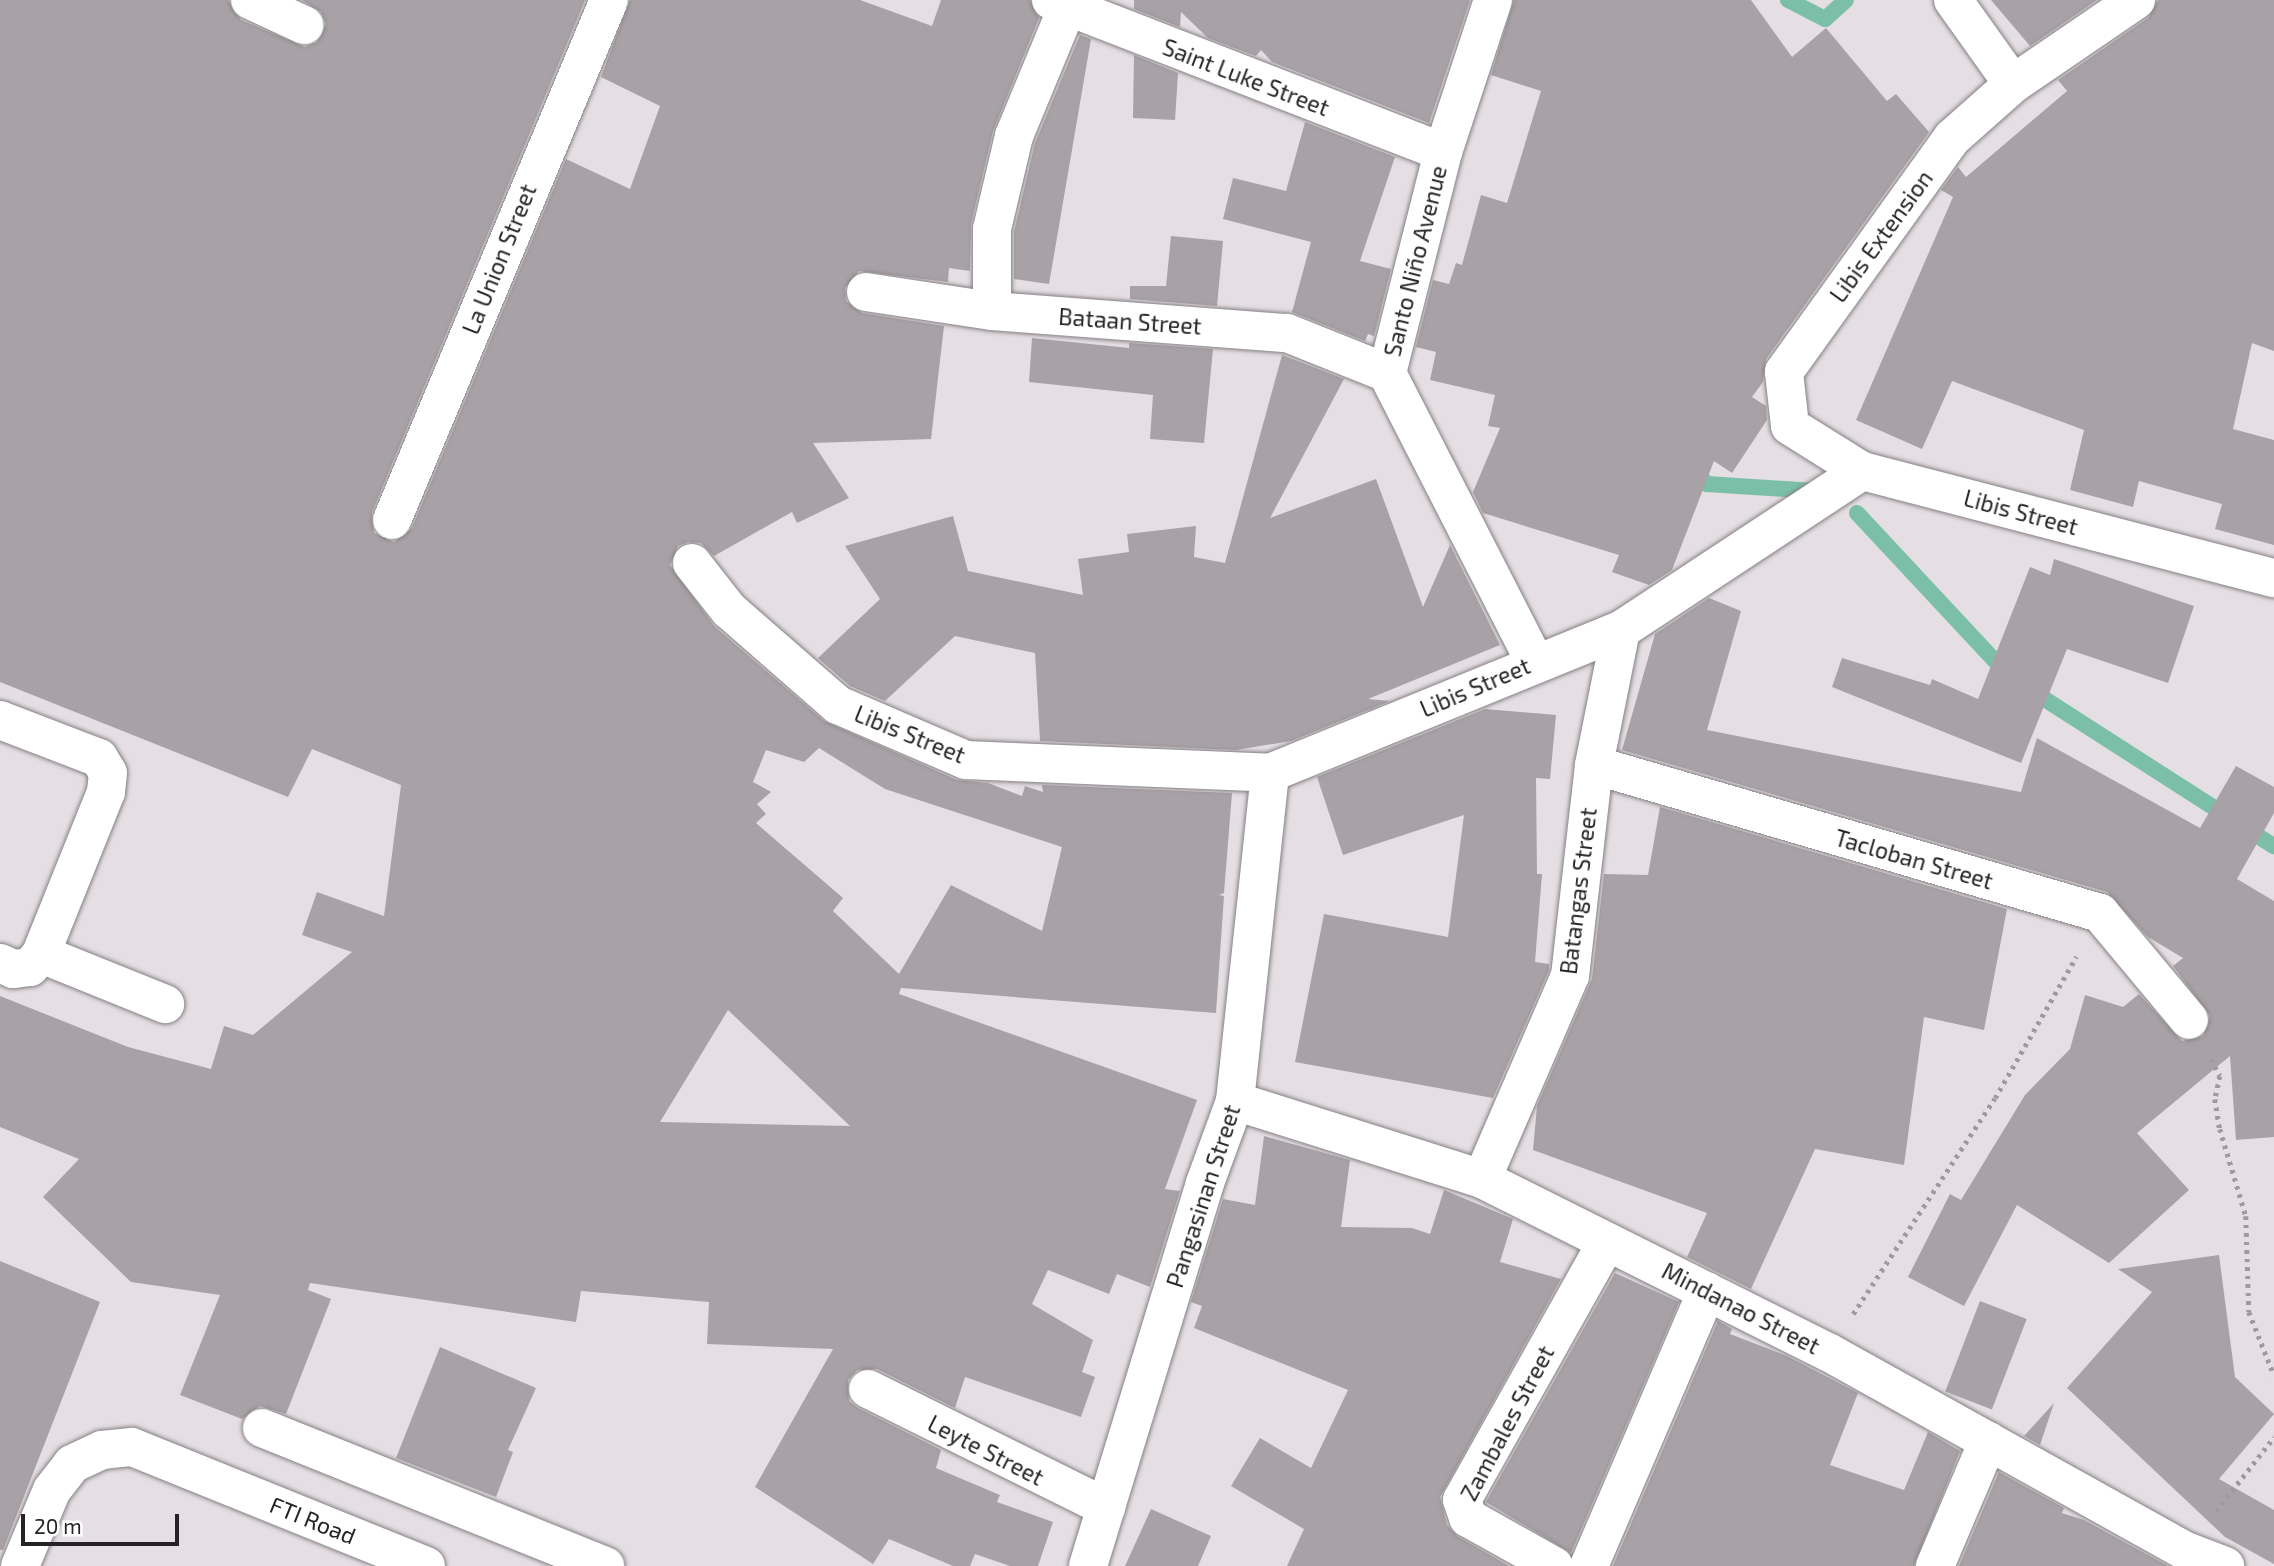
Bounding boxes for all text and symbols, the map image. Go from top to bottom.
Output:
street label: Saint Luke Street [1159,33,1333,121]
street label: Santo Niño Avenue [1378,162,1452,360]
street label: Libis Extension [1824,165,1938,307]
street label: La Union Street [456,180,542,338]
street label: Bataan Street [1058,302,1202,340]
street label: Libis Street [1961,484,2081,540]
street label: Libis Street [1416,651,1534,723]
street label: Libis Street [851,699,969,769]
street label: Batangas Street [1554,806,1602,976]
street label: Tacloban Street [1832,823,1996,895]
street label: Pangasinan Street [1160,1101,1246,1291]
street label: Mindanao Street [1658,1256,1824,1360]
street label: Zambales Street [1455,1341,1559,1505]
street label: Leyte Street [923,1409,1049,1491]
street label: FTI Road [266,1490,360,1550]
scale bar [24,1500,182,1544]
text: 20 m [34,1513,82,1538]

